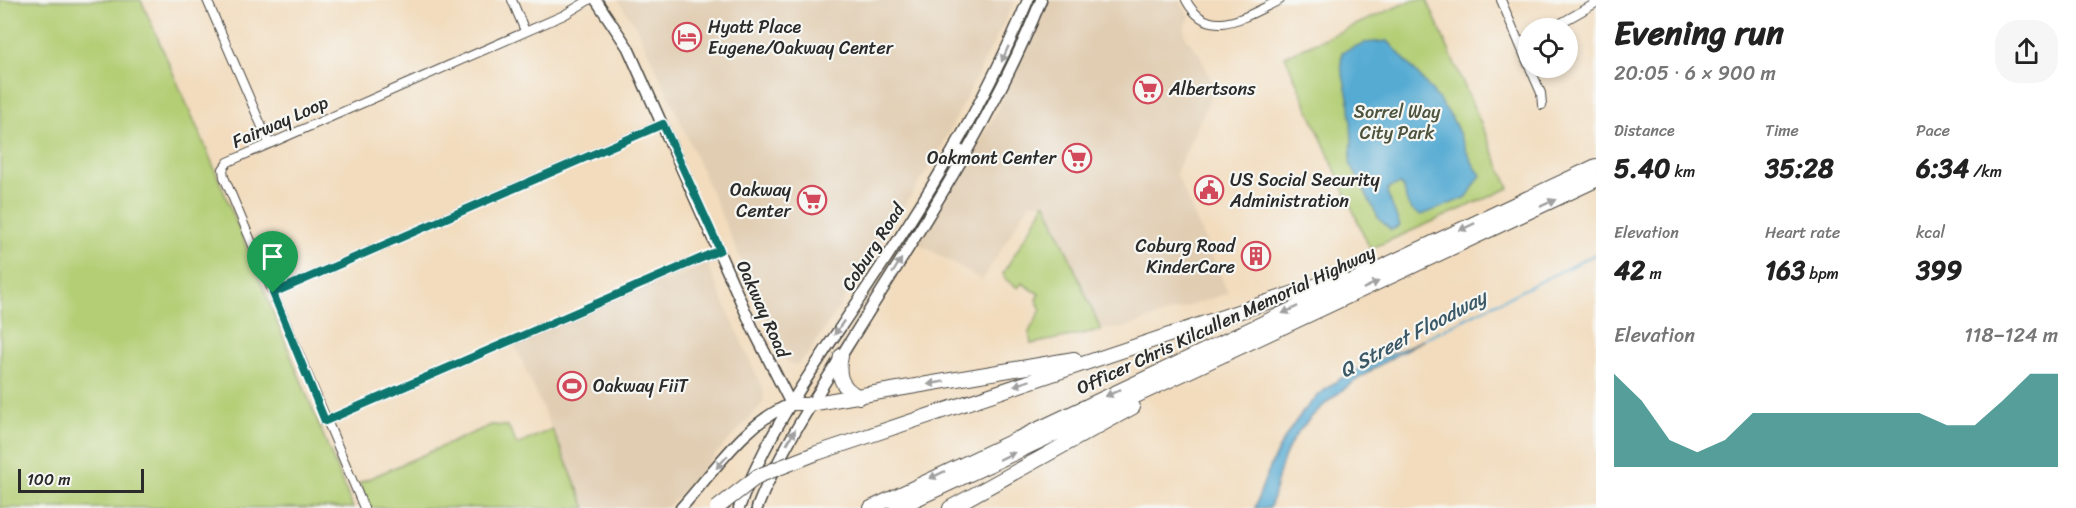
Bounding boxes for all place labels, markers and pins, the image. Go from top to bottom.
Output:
place label: Hyatt Place Eugene/Oakway Center [708,11,895,64]
hotel icon: Hyatt Place Eugene/Oakway Center [671,21,703,53]
supermarket icon: Albertsons [1132,73,1164,105]
place label: Albertsons [1168,73,1256,105]
place label: Oakmont Center [927,142,1058,174]
supermarket icon: Oakmont Center [1061,142,1093,174]
place label: US Social Security Administration [1229,164,1381,217]
place label: Oakway Center [730,174,793,227]
public building icon: US Social Security Administration [1193,174,1225,206]
supermarket icon: Oakway Center [796,184,828,216]
place label: Coburg Road KinderCare [1136,230,1237,283]
pin [247,231,298,293]
building icon: Coburg Road KinderCare [1240,240,1272,272]
sports icon: Oakway FiiT [556,370,588,402]
place label: Oakway FiiT [593,370,689,402]

